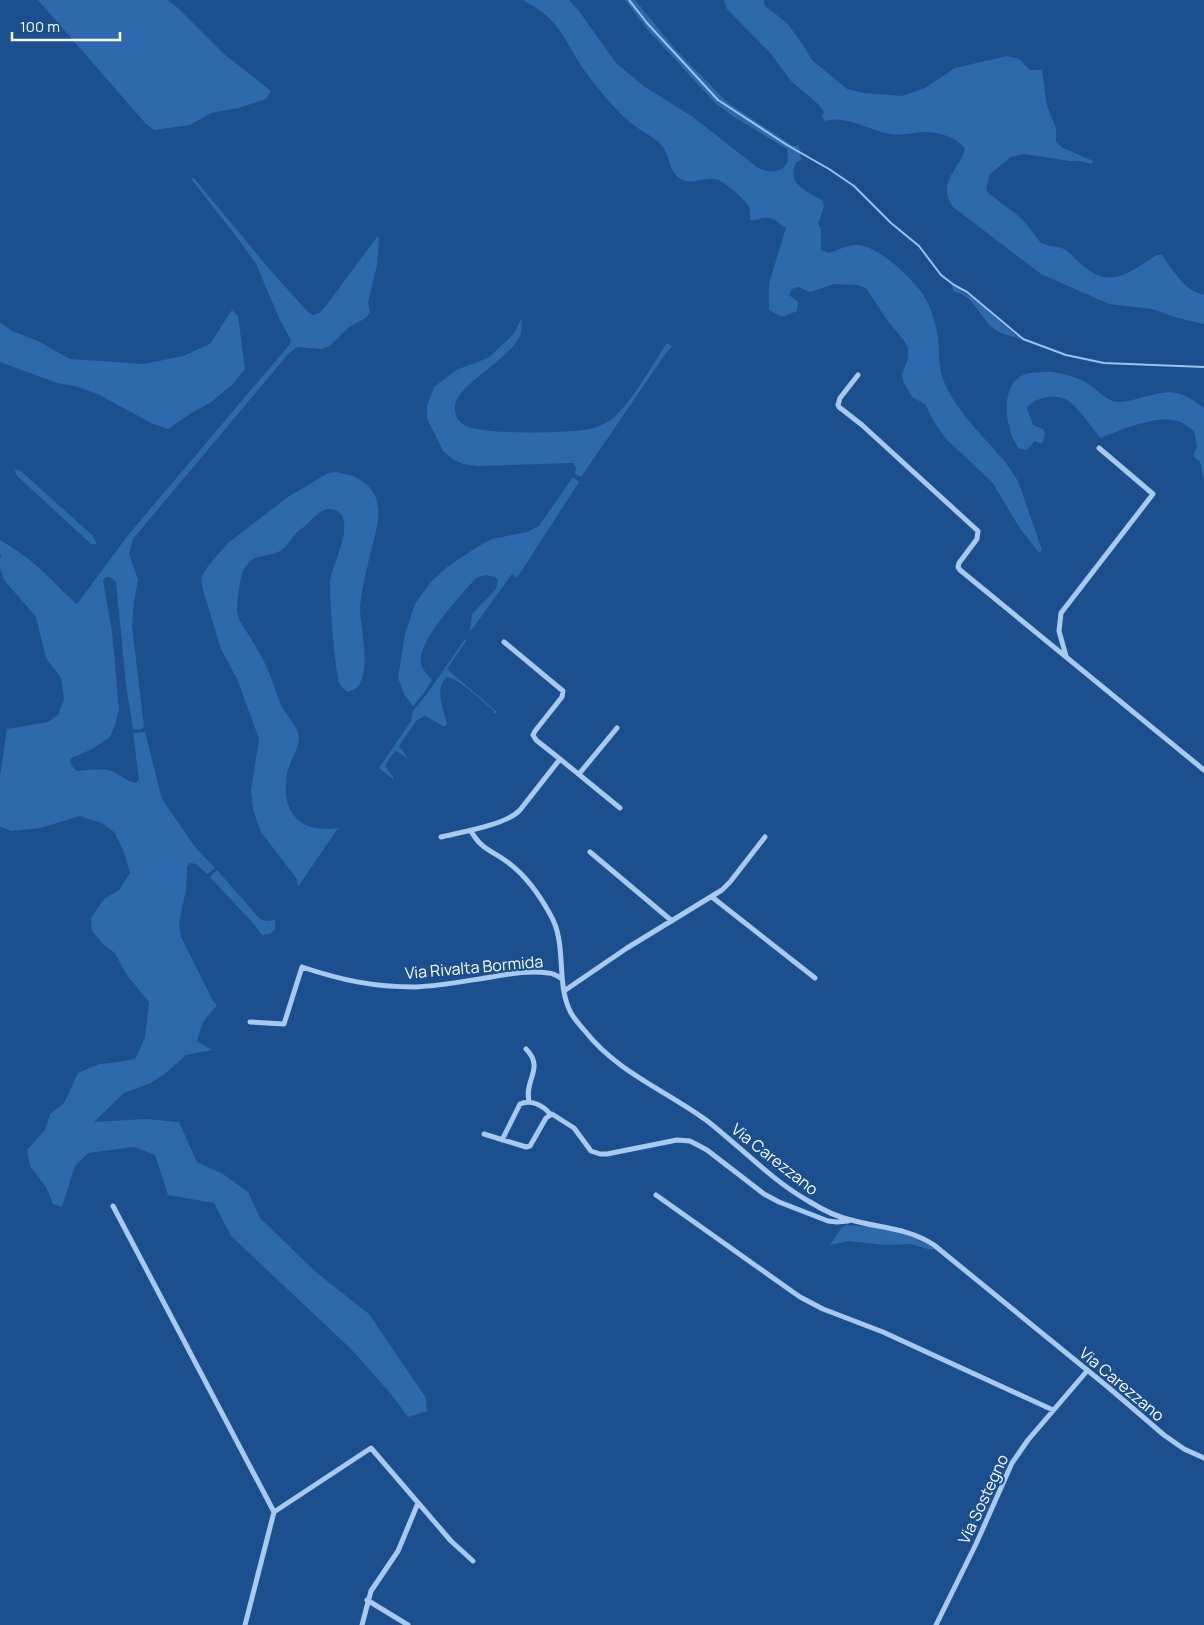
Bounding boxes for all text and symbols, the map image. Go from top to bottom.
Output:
scale bar [12,10,120,42]
text: 100 m [20,16,60,37]
street label: Via Rivalta Bormida [404,950,544,984]
street label: Via Carezzano [727,1118,823,1200]
street label: Via Carezzano [1075,1342,1169,1426]
street label: Via Sostegno [953,1451,1013,1547]

